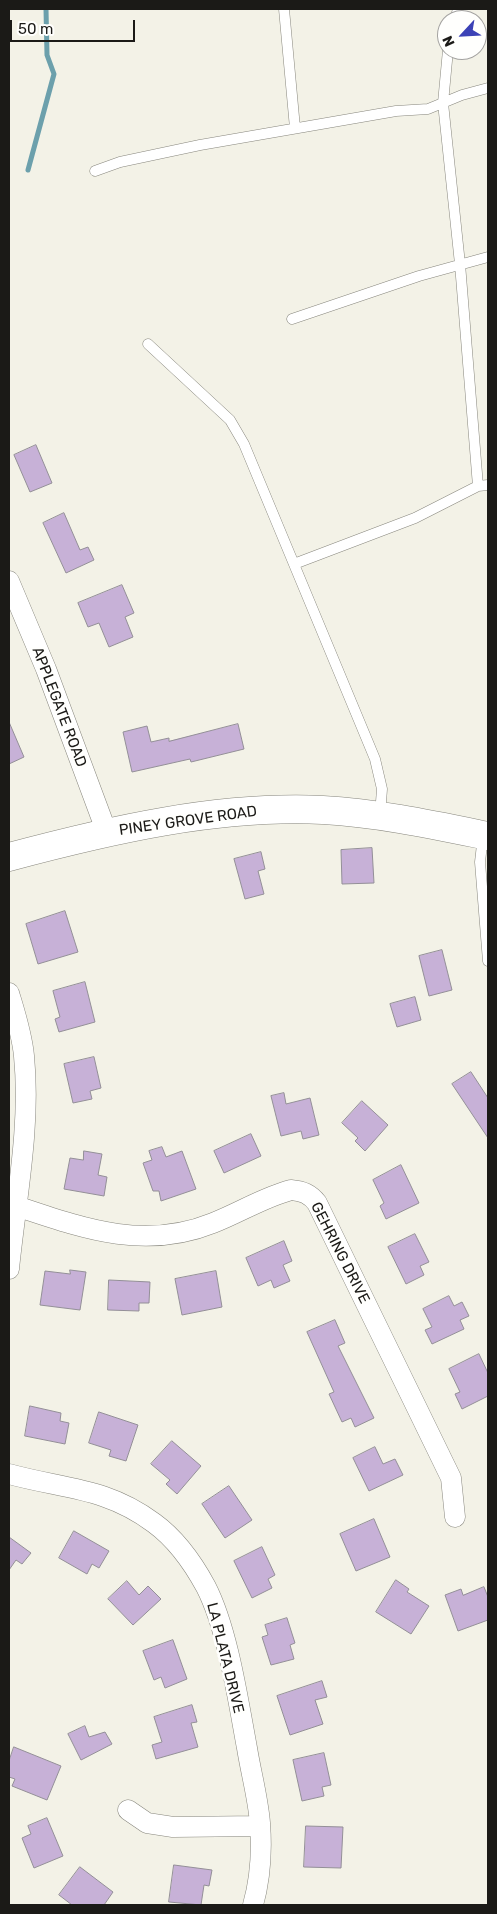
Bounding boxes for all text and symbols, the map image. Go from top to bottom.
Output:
scale bar [12,10,138,42]
north arrow [437,10,487,60]
text: 50 m [18,20,53,38]
text: N [439,33,459,49]
street label: APPLEGATE ROAD [28,644,90,770]
street label: PINEY GROVE ROAD [118,802,258,840]
street label: GEHRING DRIVE [307,1199,373,1307]
street label: LA PLATA DRIVE [203,1601,247,1715]

